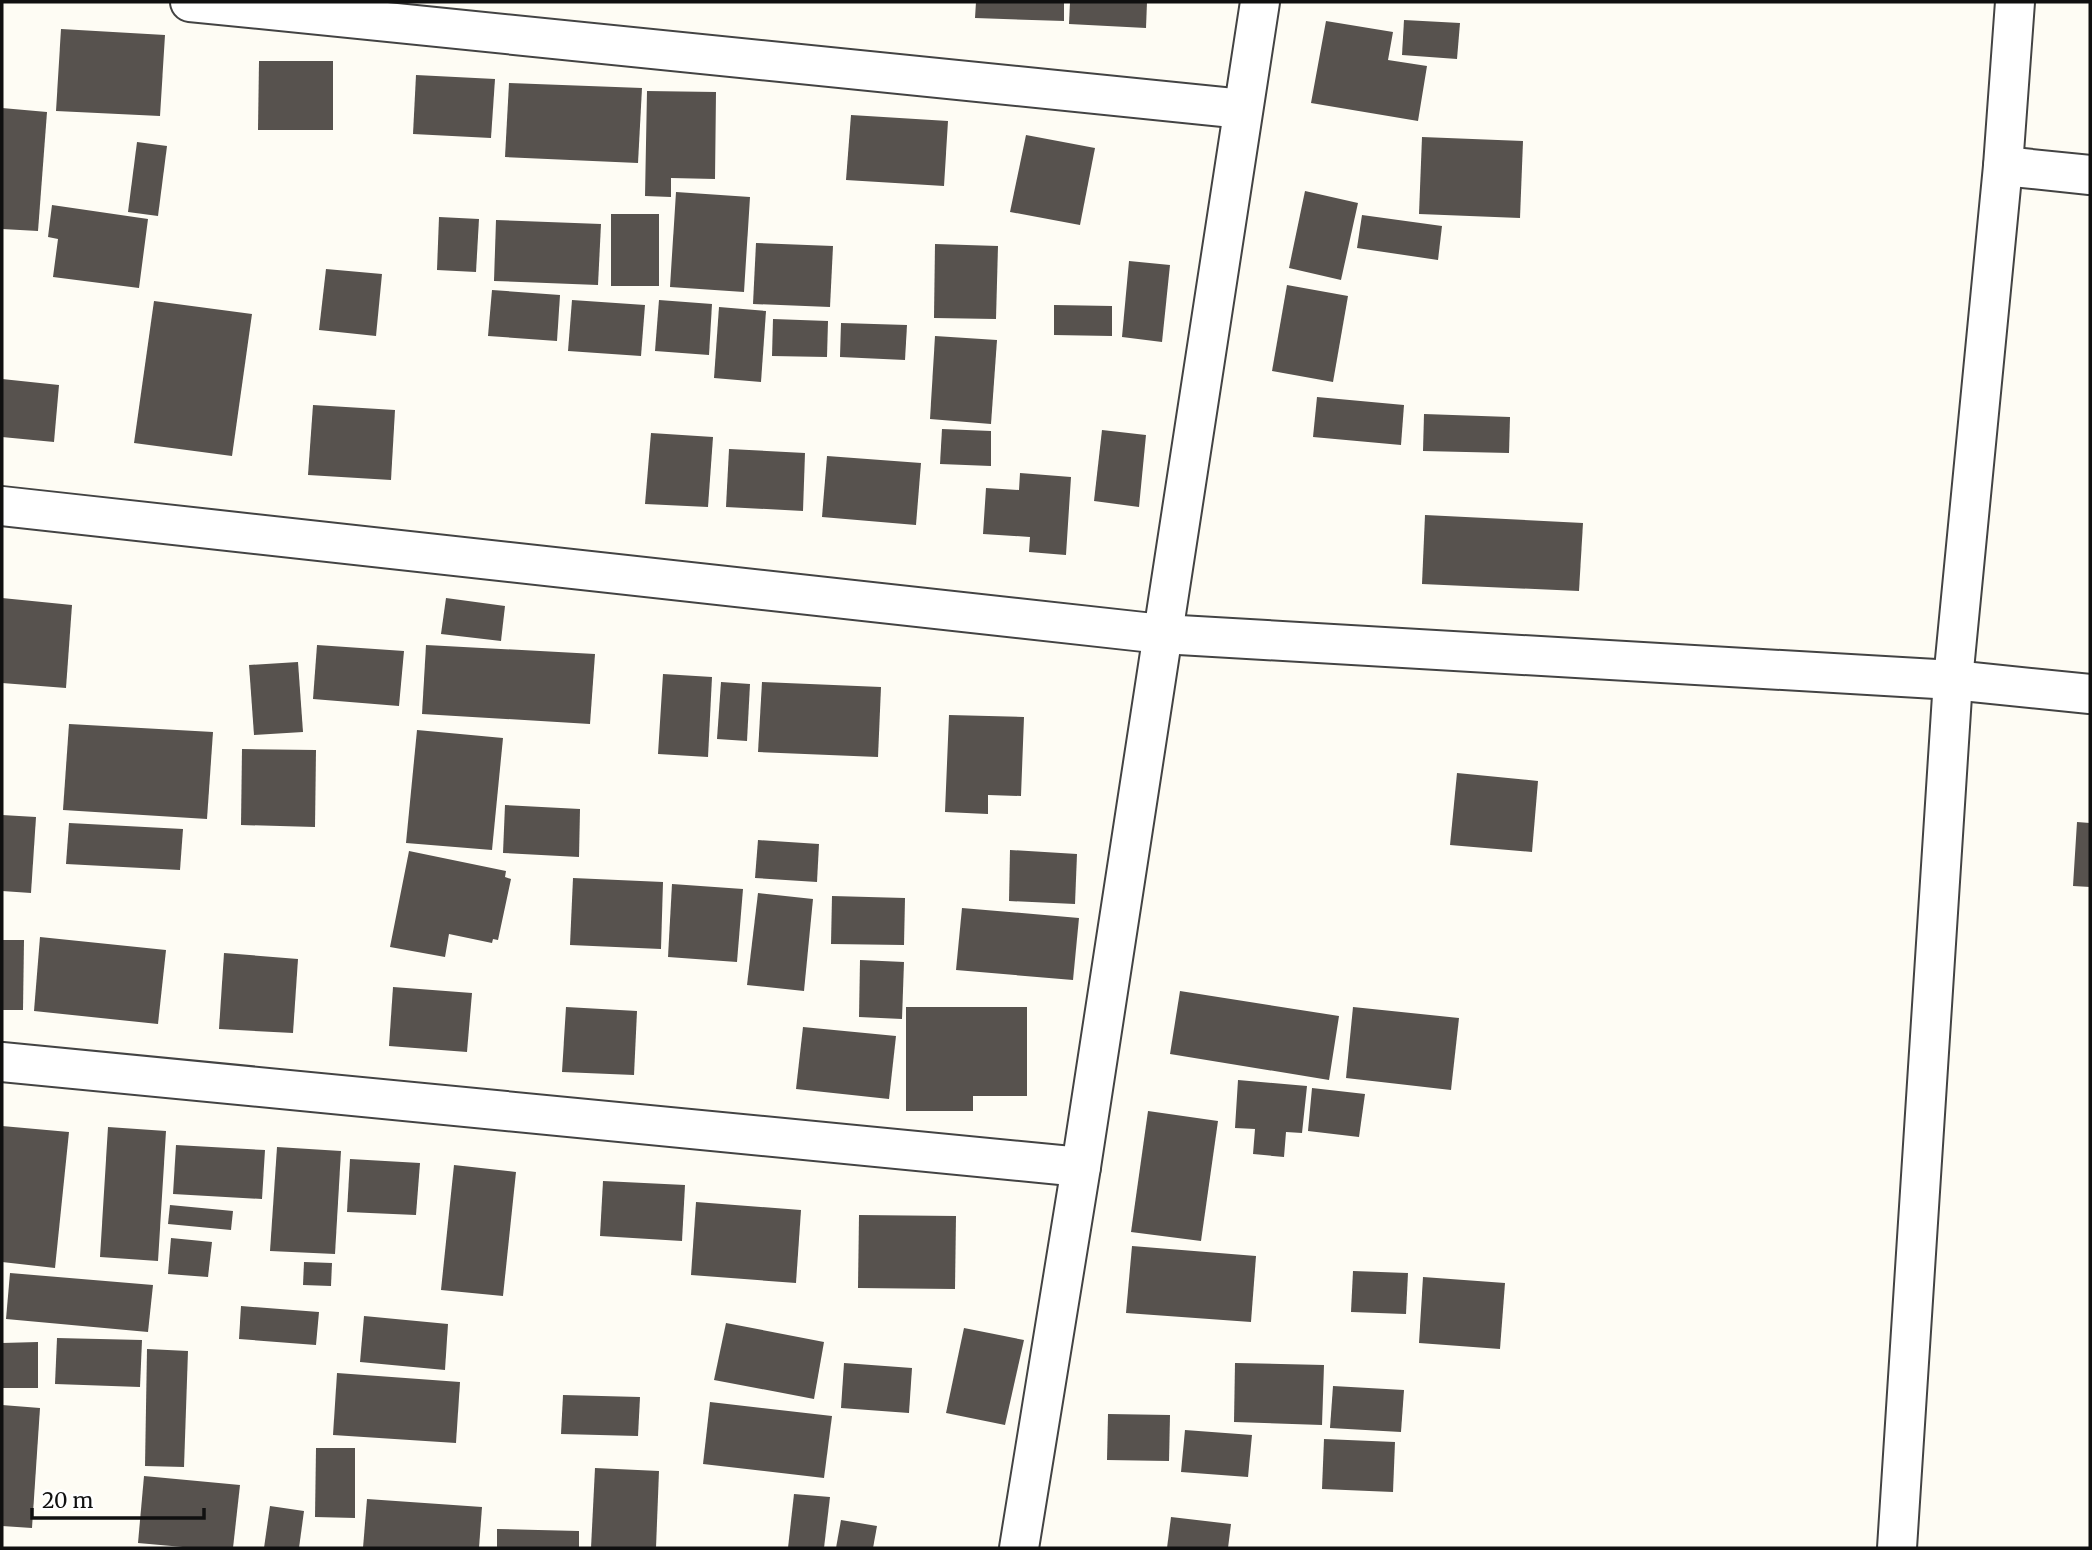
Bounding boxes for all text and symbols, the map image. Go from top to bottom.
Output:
scale bar [32,1476,203,1520]
text: 20 m [42,1487,94,1514]

